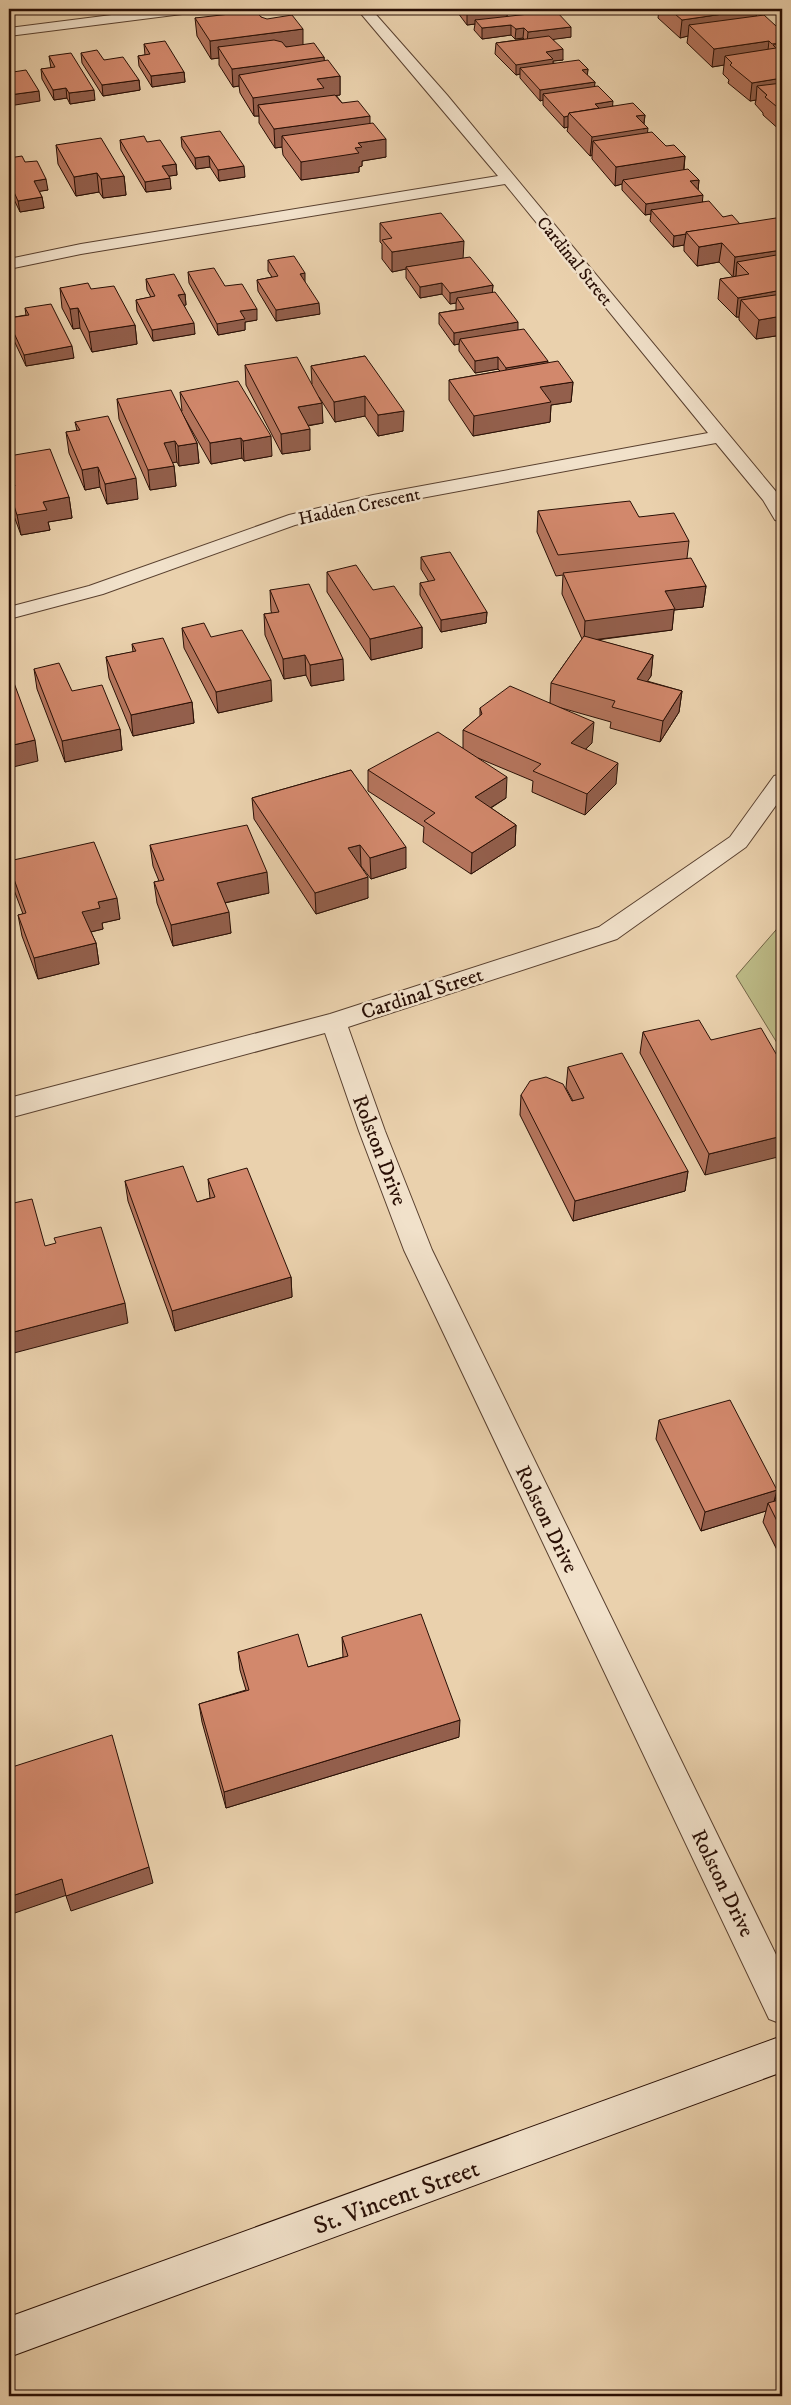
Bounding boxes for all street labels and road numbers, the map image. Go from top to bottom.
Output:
street label: Cardinal Street [531,212,617,311]
street label: Hadden Crescent [296,483,422,531]
street label: Cardinal Street [358,962,487,1026]
street label: Rolston Drive [346,1091,412,1210]
street label: Rolston Drive [509,1461,583,1578]
street label: Rolston Drive [685,1825,759,1942]
street label: St. Vincent Street [309,2153,484,2242]

